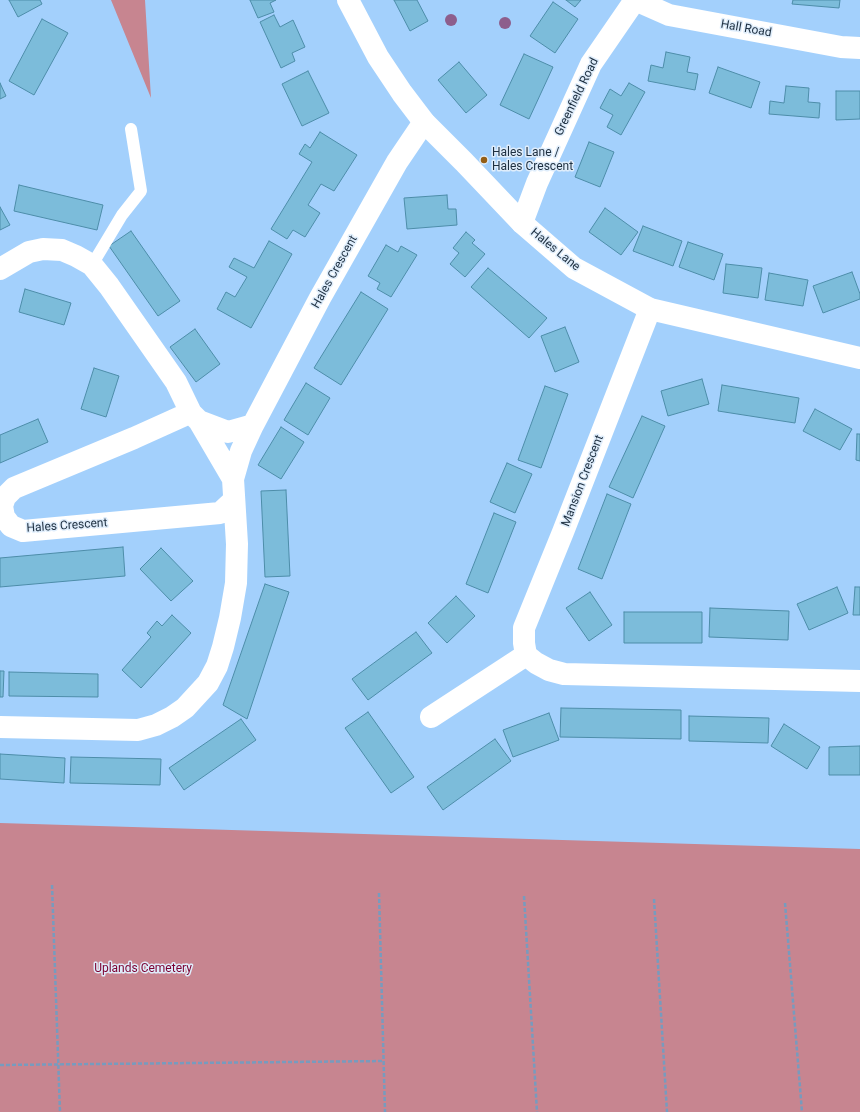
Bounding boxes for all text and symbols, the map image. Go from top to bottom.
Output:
street label: Hall Road [719,17,773,41]
street label: Greenfield Road [552,56,602,138]
place label: Hales Lane / Hales Crescent [492,146,573,174]
marker: Hales Lane / Hales Crescent [479,155,489,165]
street label: Hales Lane [527,226,583,274]
street label: Hales Crescent [309,233,361,311]
street label: Mansion Crescent [559,433,607,529]
street label: Hales Crescent [26,516,108,536]
park label: Uplands Cemetery [94,962,192,976]

